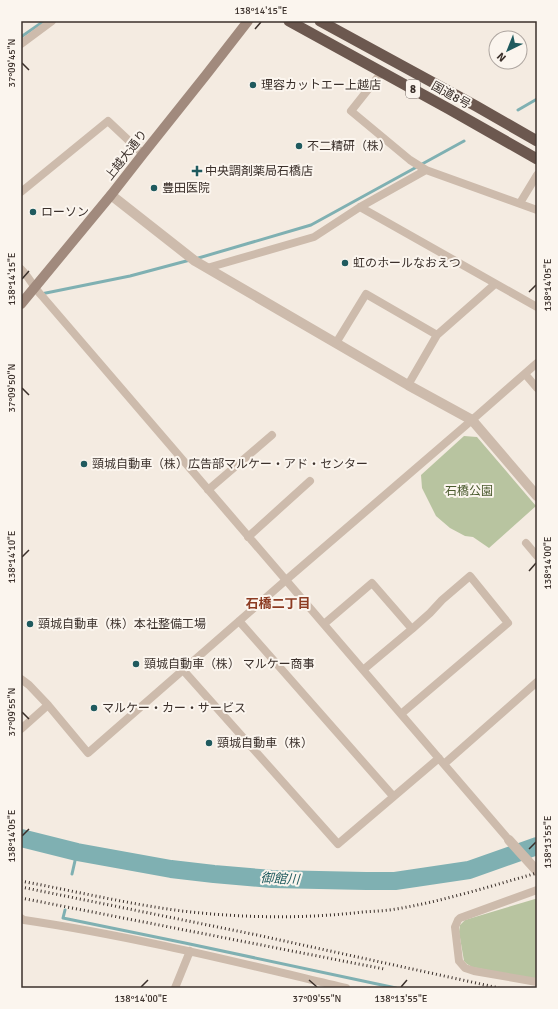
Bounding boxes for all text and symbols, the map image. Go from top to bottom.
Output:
text: 138°14'15"E [234,5,288,17]
north arrow [488,30,528,70]
text: 37°09'45"N [6,39,18,87]
text: N [494,50,509,64]
place label: 理容カットエー上越店 [261,78,381,93]
street label: 国道8号 [429,79,473,112]
marker: 理容カットエー上越店 [248,80,258,90]
road number: 8 [406,80,420,98]
street label: 上越大通り [102,127,151,184]
place label: 不二精研（株） [307,139,391,154]
marker: 不二精研（株） [294,141,304,151]
place label: 中央調剤薬局石橋店 [205,164,313,179]
marker: 中央調剤薬局石橋店 [192,166,202,176]
place label: 豊田医院 [162,181,210,196]
marker: 豊田医院 [149,183,159,193]
place label: ローソン [41,205,89,220]
marker: ローソン [28,207,38,217]
text: 138°14'15"E [6,252,18,306]
place label: 虹のホールなおえつ [353,256,461,271]
marker: 虹のホールなおえつ [340,258,350,268]
text: 138°14'05"E [542,258,554,312]
text: 37°09'50"N [6,364,18,412]
place label: 頸城自動車（株）広告部マルケー・アド・センター [92,457,368,472]
marker: 頸城自動車（株）広告部マルケー・アド・センター [79,459,89,469]
park label: 石橋公園 [445,484,493,499]
text: 138°14'10"E [6,530,18,584]
text: 138°14'00"E [542,536,554,590]
district label: 石橋二丁目 [245,596,311,612]
place label: 頸城自動車（株）本社整備工場 [38,617,206,632]
marker: 頸城自動車（株）本社整備工場 [25,619,35,629]
place label: 頸城自動車（株） マルケー商事 [144,657,315,672]
marker: 頸城自動車（株） マルケー商事 [131,659,141,669]
text: 37°09'55"N [6,688,18,736]
place label: マルケー・カー・サービス [102,701,246,716]
marker: マルケー・カー・サービス [89,703,99,713]
place label: 頸城自動車（株） [217,736,313,751]
marker: 頸城自動車（株） [204,738,214,748]
text: 138°14'05"E [6,809,18,863]
text: 138°13'55"E [542,815,554,869]
water label: 御館川 [260,870,302,888]
text: 138°14'00"E [114,993,168,1005]
text: 37°09'55"N [293,993,341,1005]
text: 138°13'55"E [374,993,428,1005]

